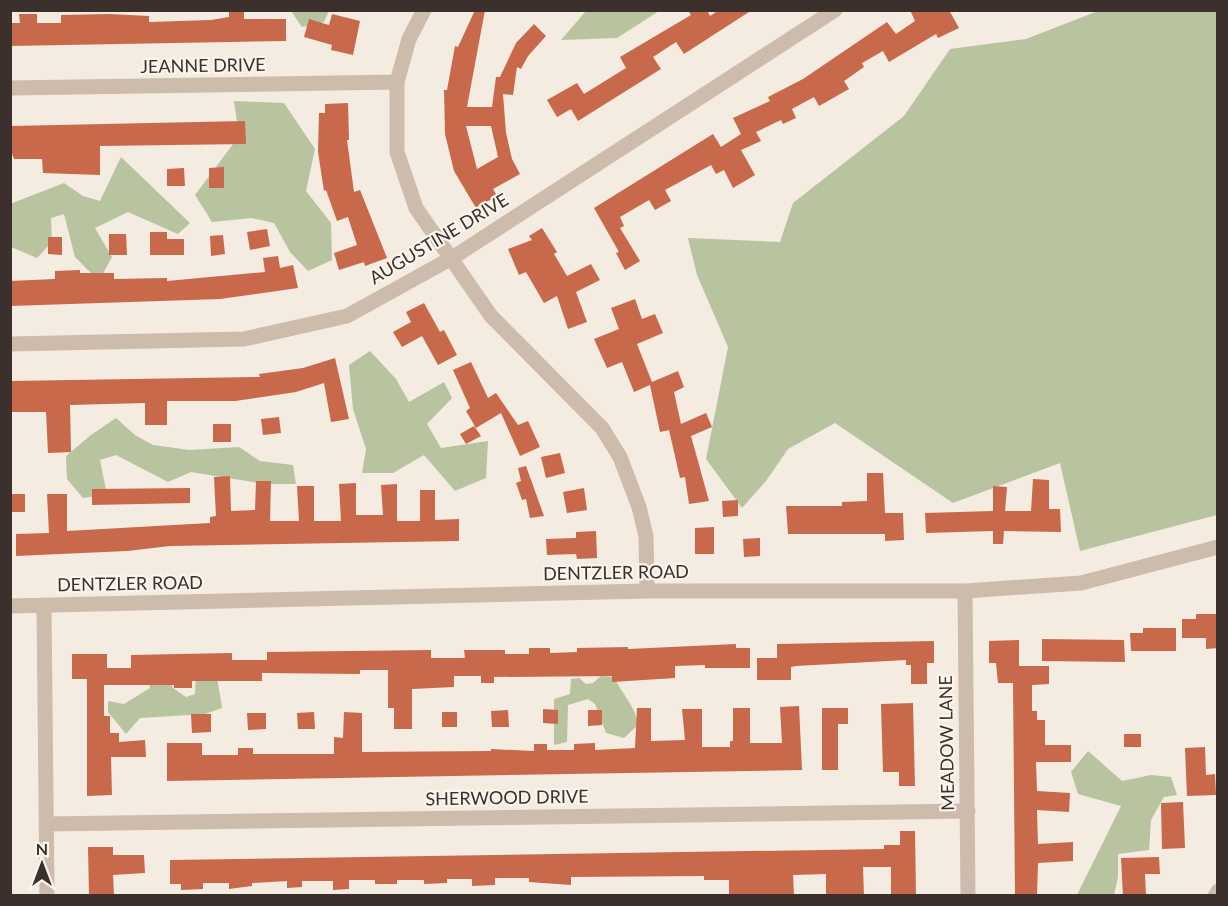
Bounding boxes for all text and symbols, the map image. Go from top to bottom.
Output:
street label: JEANNE DRIVE [140,53,266,77]
street label: AUGUSTINE DRIVE [365,188,512,288]
street label: DENTZLER ROAD [543,560,689,584]
street label: DENTZLER ROAD [57,571,203,595]
street label: MEADOW LANE [934,675,958,811]
street label: SHERWOOD DRIVE [425,785,589,809]
north arrow [12,834,72,894]
text: N [36,839,48,858]

